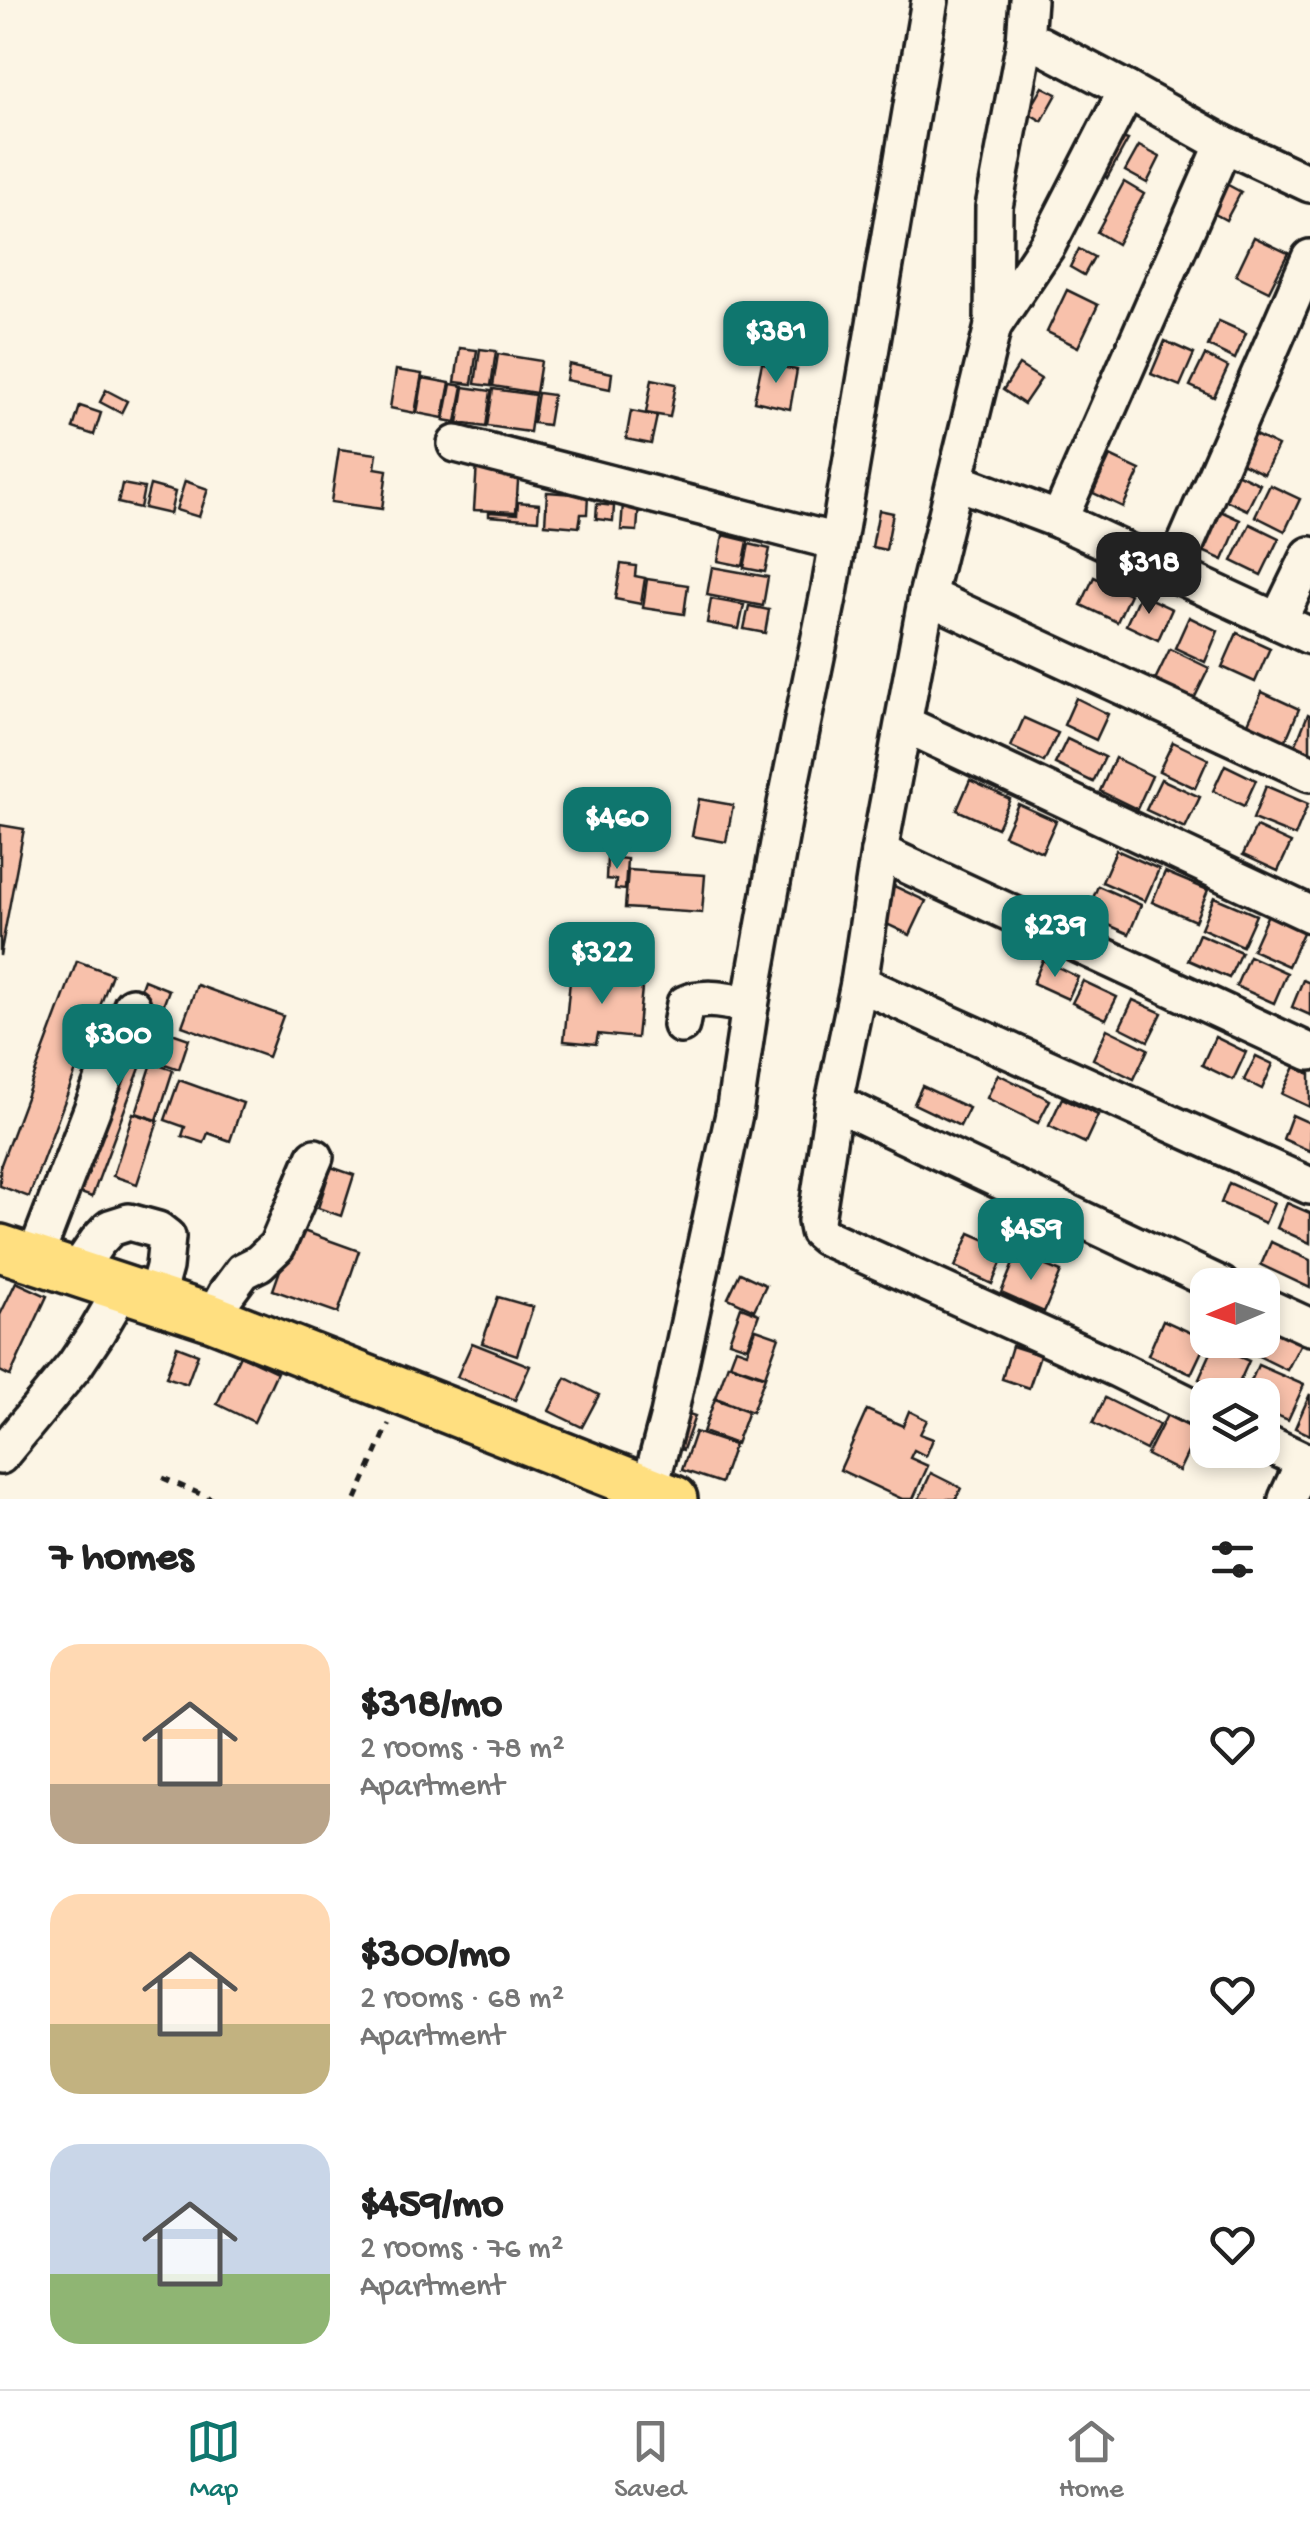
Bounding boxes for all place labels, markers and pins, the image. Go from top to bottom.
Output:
pin: $381 [717,301,835,386]
pin: $318 [1090,532,1208,617]
pin: $460 [558,787,676,872]
pin: $239 [996,895,1114,980]
pin: $322 [543,922,661,1007]
pin: $300 [59,1004,177,1089]
pin: $459 [972,1198,1090,1283]

